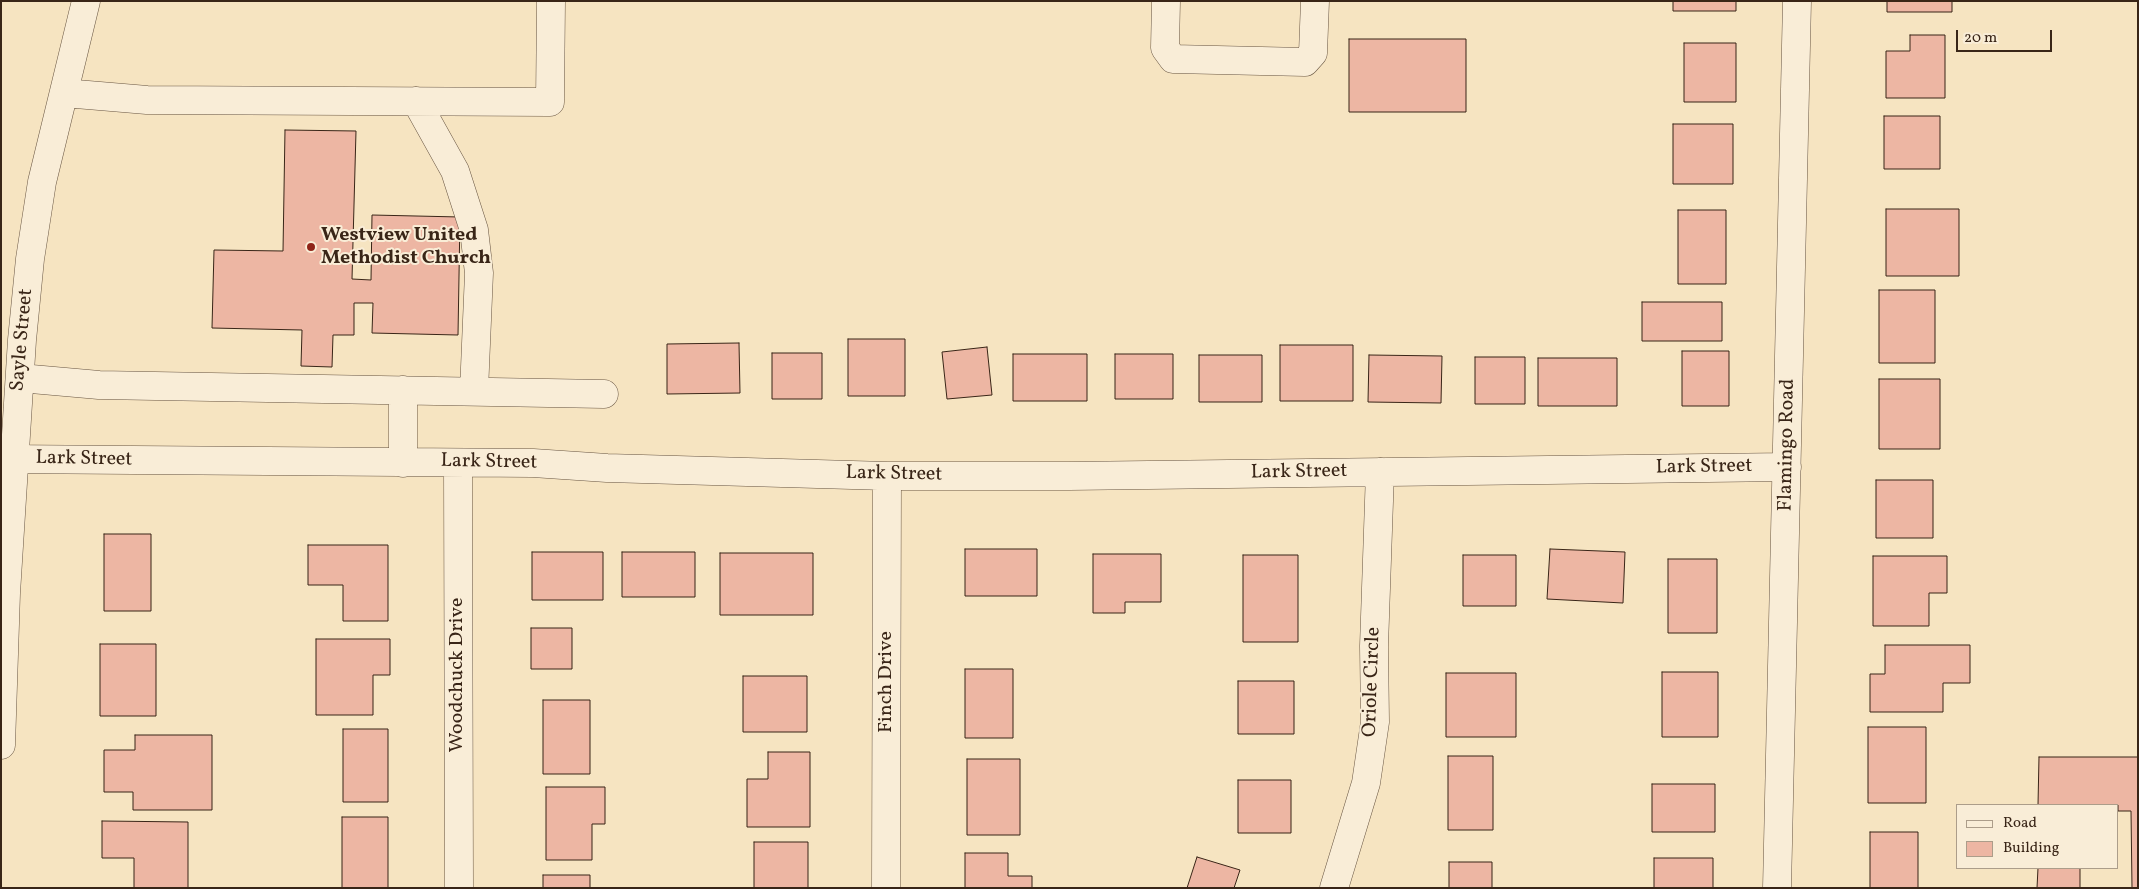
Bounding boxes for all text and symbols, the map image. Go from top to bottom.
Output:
scale bar [1959,20,2055,52]
text: 20 m [1964,28,1997,49]
place label: Westview United Methodist Church [321,224,491,271]
marker: Westview United Methodist Church [305,241,317,253]
street label: Sayle Street [7,288,39,392]
street label: Flamingo Road [1775,378,1801,512]
street label: Lark Street [35,447,133,473]
street label: Lark Street [440,450,538,476]
street label: Lark Street [1655,455,1753,481]
street label: Lark Street [1250,460,1348,486]
street label: Lark Street [845,462,943,488]
street label: Woodchuck Drive [446,598,470,752]
street label: Oriole Circle [1359,626,1387,738]
street label: Finch Drive [875,631,899,733]
legend [1956,804,2119,869]
text: Road [2003,813,2037,834]
text: Building [2003,838,2059,859]

